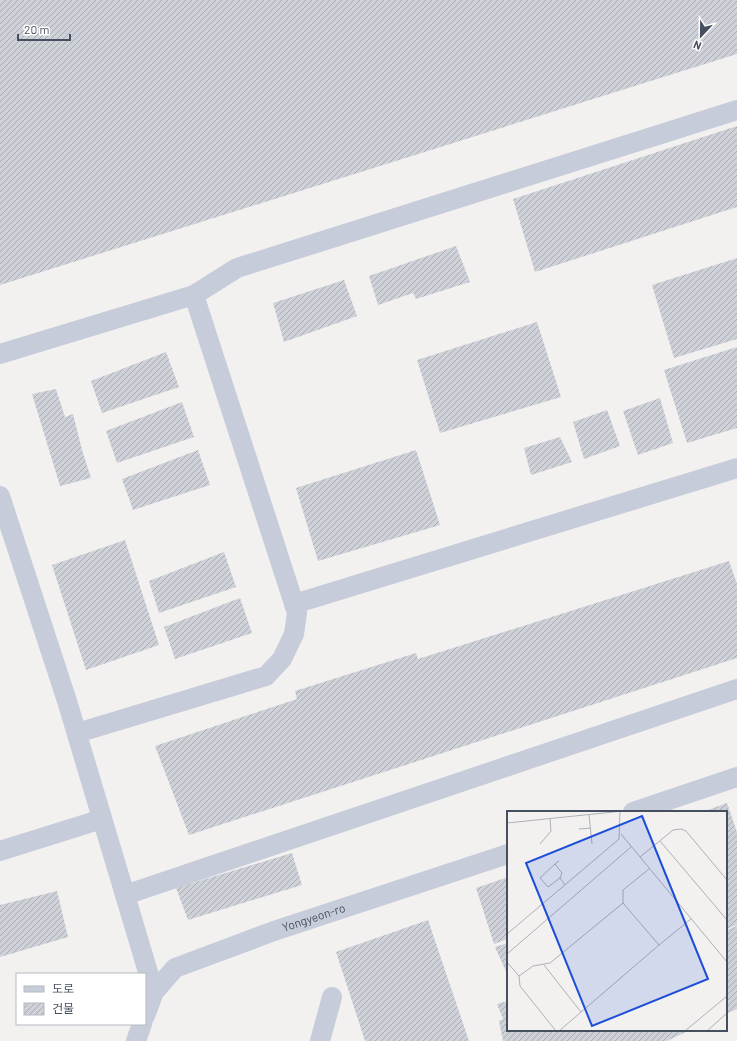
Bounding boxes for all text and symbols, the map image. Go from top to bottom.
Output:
scale bar [18,16,70,42]
north arrow [681,16,721,56]
text: 20 m [24,22,50,36]
text: N [691,38,703,53]
inset map [507,811,727,1031]
street label: Yongyeon-ro [280,900,347,934]
legend [16,973,146,1025]
text: 도로 [52,981,74,995]
text: 건물 [52,1001,74,1015]

